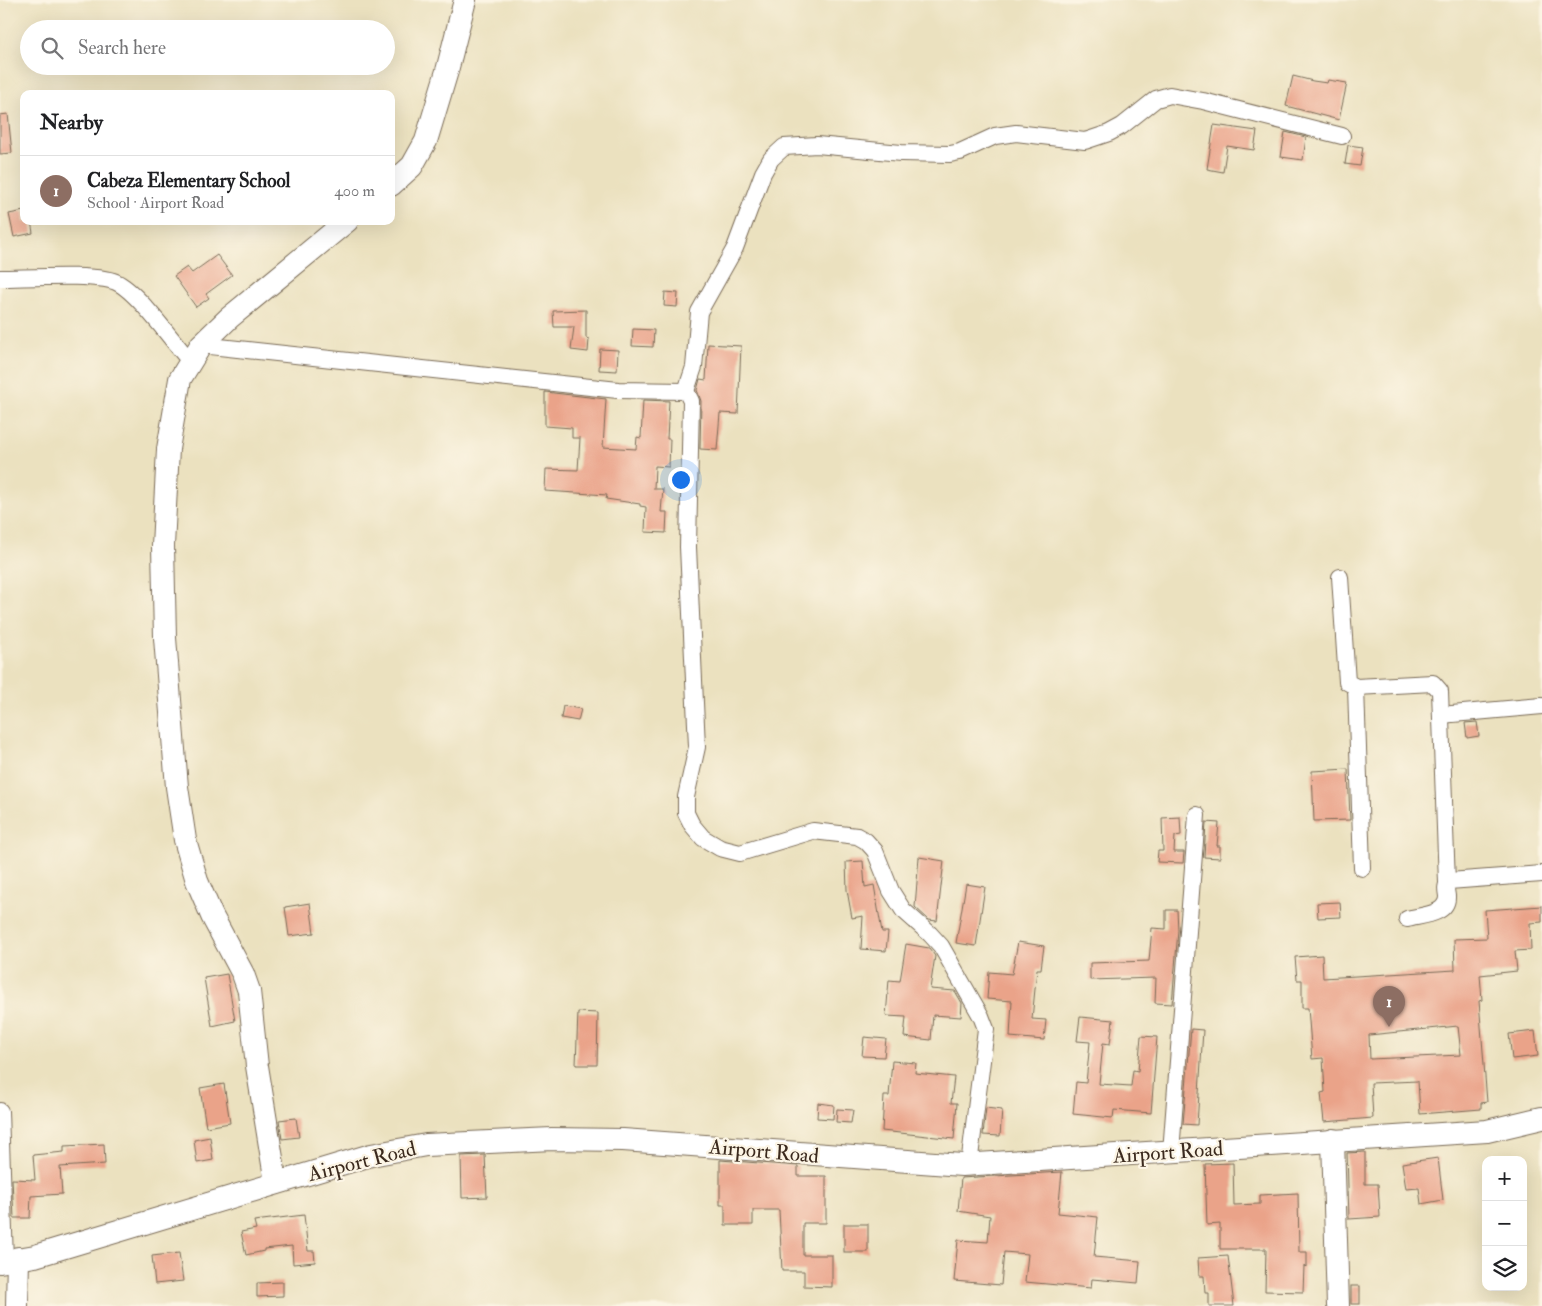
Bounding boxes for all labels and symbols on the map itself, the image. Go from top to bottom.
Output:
your location [668,467,694,493]
pin: 1 [1373,986,1405,1027]
street label: Airport Road [707,1133,821,1170]
street label: Airport Road [304,1135,420,1188]
street label: Airport Road [1111,1135,1225,1170]

